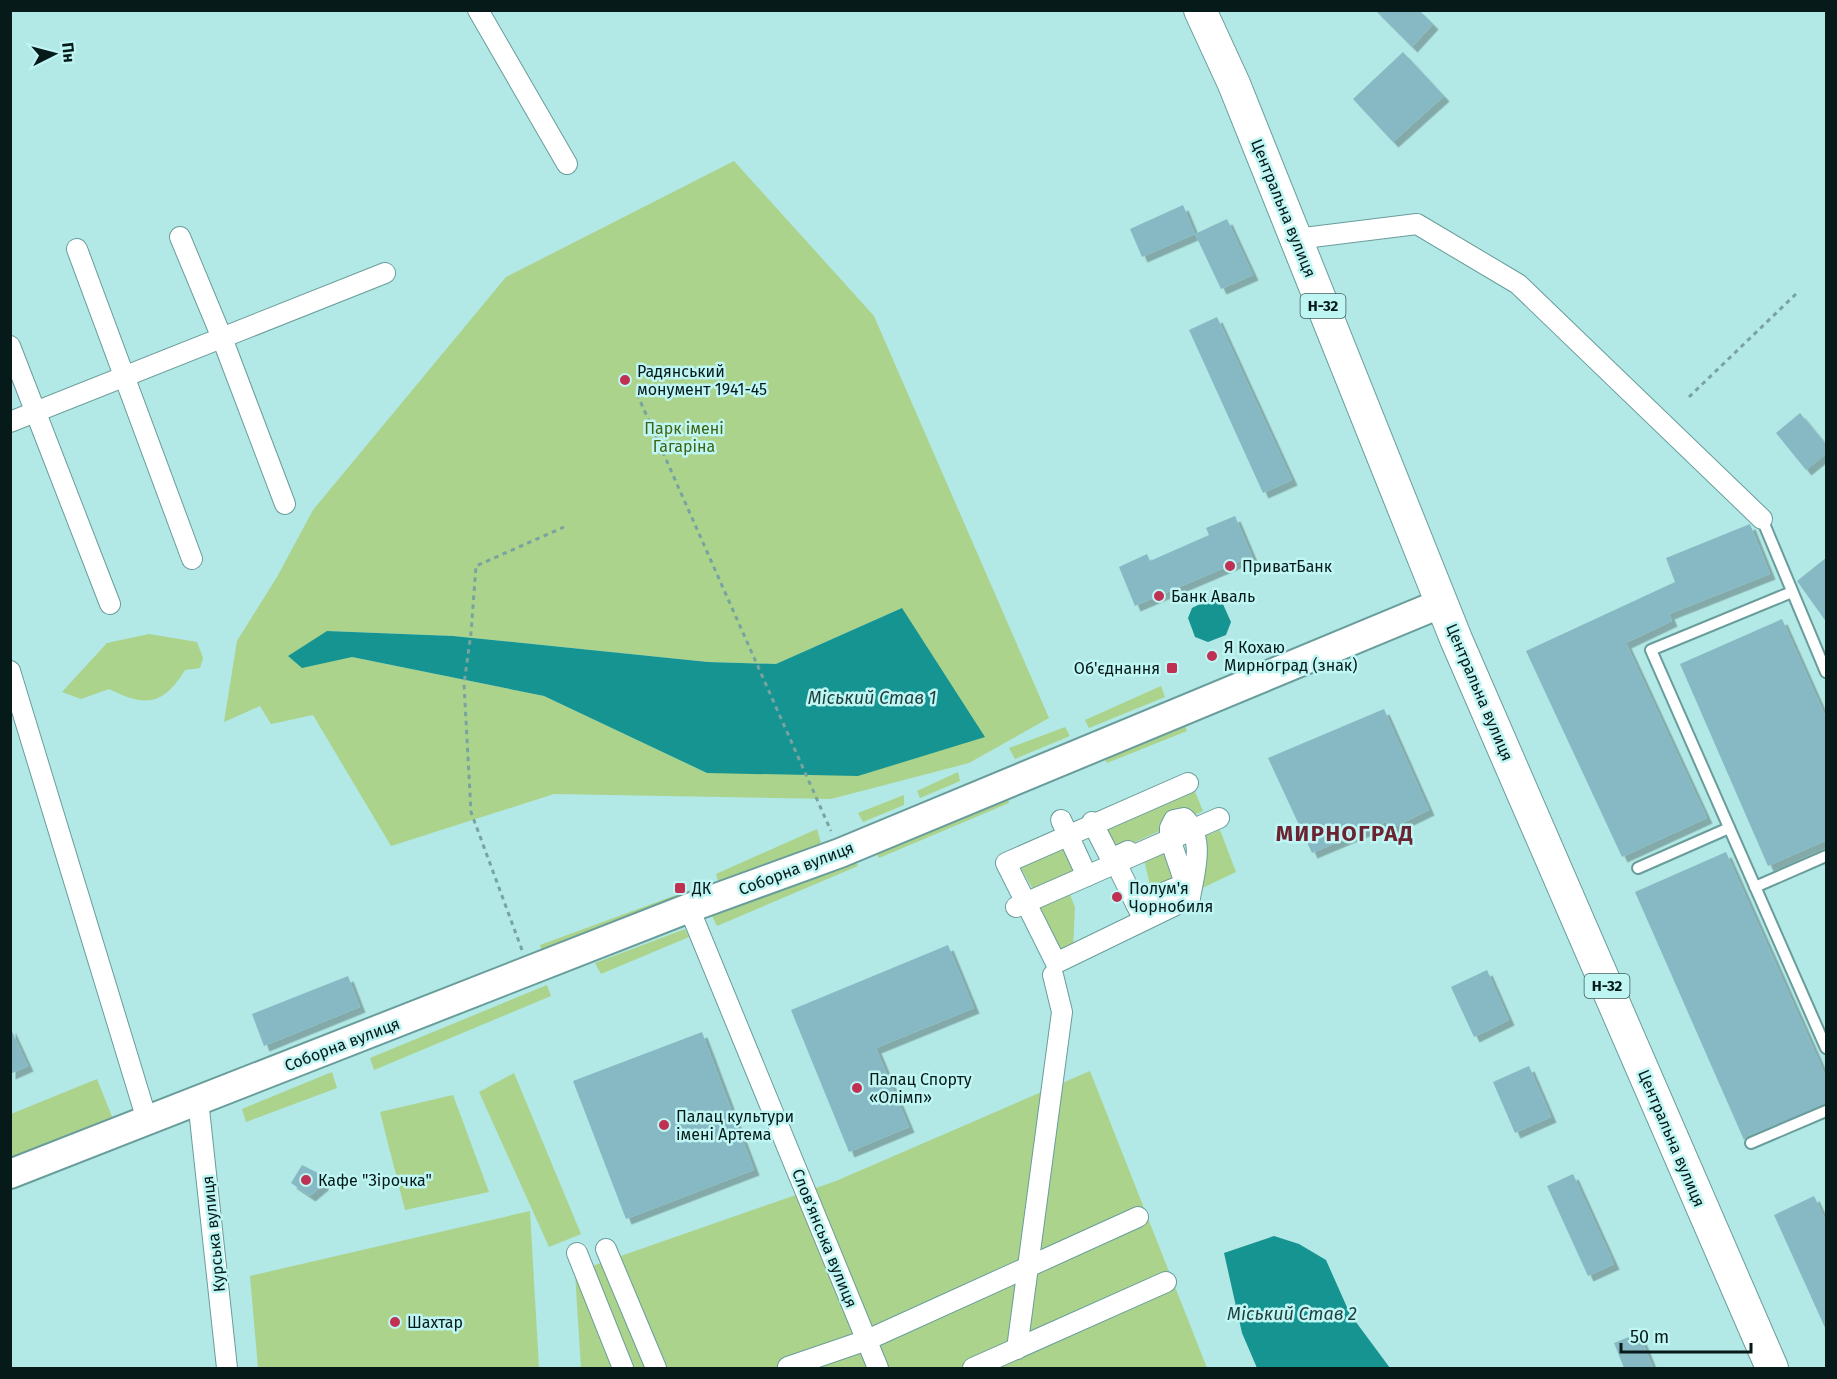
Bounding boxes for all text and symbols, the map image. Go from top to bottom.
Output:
north arrow [24,24,84,84]
text: Пн [58,42,79,63]
street label: Центральна вулиця [1247,136,1320,280]
road number: Н-32 [1300,294,1346,318]
place label: Радянський монумент 1941-45 [637,362,767,399]
marker: Радянський монумент 1941-45 [618,373,632,387]
park label: Парк імені Гагаріна [644,419,724,456]
place label: ПриватБанк [1242,557,1333,576]
marker: ПриватБанк [1223,559,1237,573]
place label: Банк Аваль [1171,587,1255,606]
marker: Банк Аваль [1152,589,1166,603]
street label: Центральна вулиця [1442,621,1517,764]
place label: Я Кохаю Мирноград (знак) [1224,638,1357,675]
marker: Я Кохаю Мирноград (знак) [1205,649,1219,663]
place label: Об'єднання [1074,659,1160,678]
marker: Об'єднання [1165,661,1179,675]
water label: Міський Став 1 [808,687,936,709]
district label: МИРНОГРАД [1276,820,1414,847]
street label: Соборна вулиця [736,838,857,899]
place label: ДК [691,879,712,898]
place label: Полум'я Чорнобиля [1129,879,1213,916]
marker: ДК [673,881,687,895]
marker: Полум'я Чорнобиля [1110,890,1124,904]
road number: Н-32 [1584,974,1630,998]
street label: Соборна вулиця [282,1014,403,1075]
street label: Центральна вулиця [1634,1067,1709,1210]
place label: Палац Спорту «Олімп» [869,1070,972,1107]
marker: Палац Спорту «Олімп» [850,1081,864,1095]
place label: Палац культури імені Артема [676,1107,794,1144]
marker: Палац культури імені Артема [657,1118,671,1132]
street label: Слов'янська вулиця [788,1166,861,1310]
place label: Кафе "Зірочка" [318,1171,432,1190]
marker: Кафе "Зірочка" [299,1173,313,1187]
street label: Курська вулиця [198,1175,229,1293]
water label: Міський Став 2 [1227,1303,1357,1325]
place label: Шахтар [407,1313,463,1332]
marker: Шахтар [388,1315,402,1329]
scale bar [1621,1316,1752,1354]
text: 50 m [1630,1326,1669,1348]

